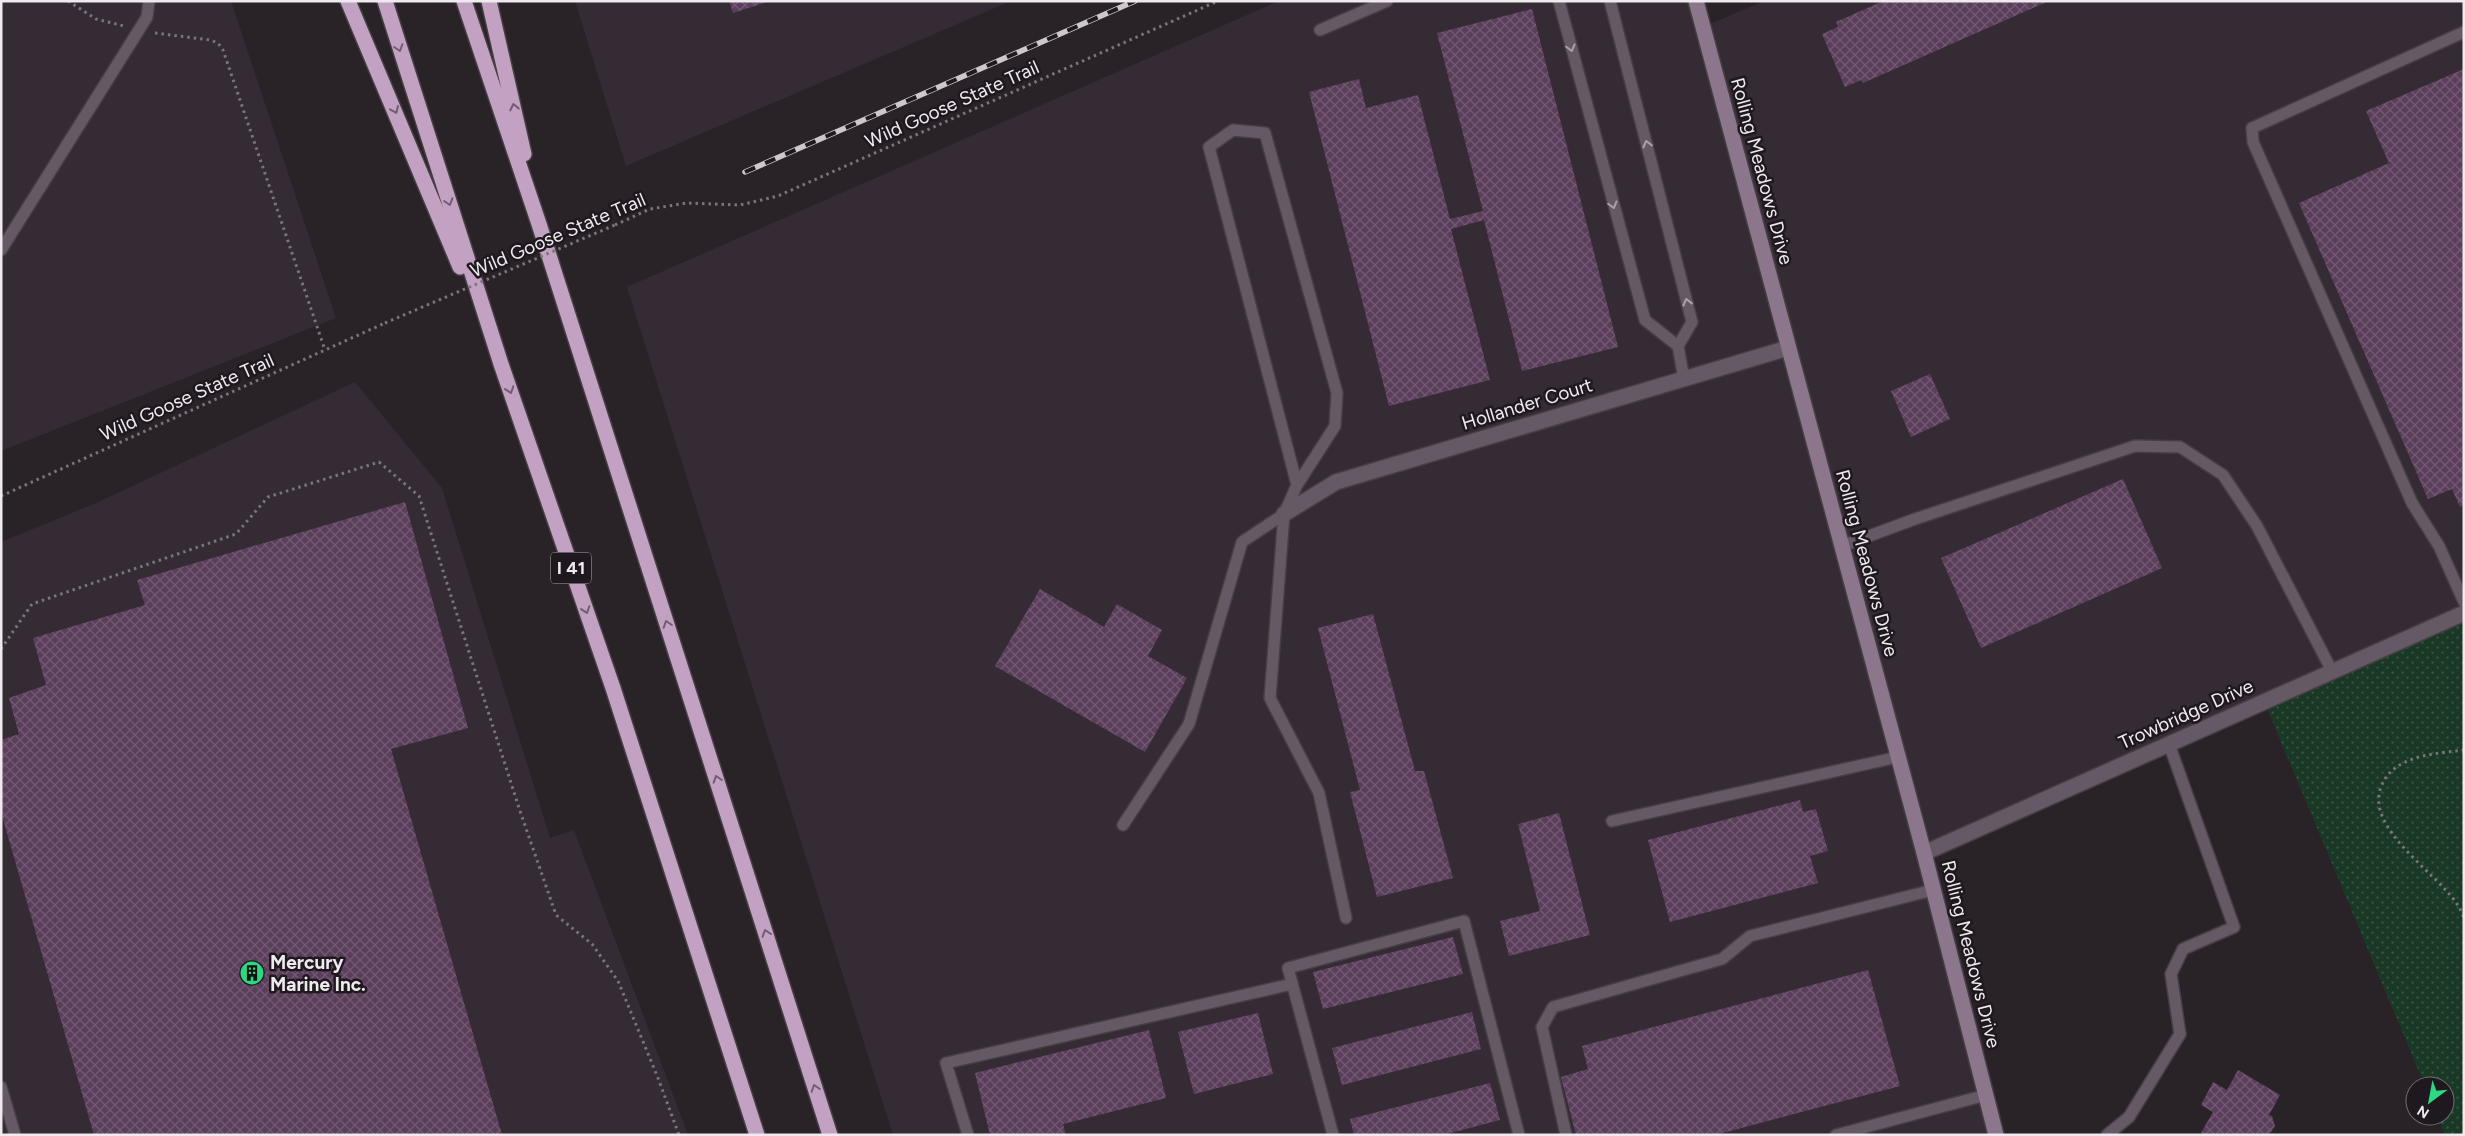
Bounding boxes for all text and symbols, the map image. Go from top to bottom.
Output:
one-way arrow [394,43,404,51]
one-way arrow [1565,44,1576,53]
street label: Wild Goose State Trail [861,55,1043,153]
street label: Rolling Meadows Drive [1726,75,1798,267]
one-way arrow [509,103,520,112]
one-way arrow [389,105,399,114]
one-way arrow [1642,140,1653,149]
street label: Wild Goose State Trail [467,188,649,282]
one-way arrow [443,198,453,206]
one-way arrow [1608,201,1618,209]
one-way arrow [1682,297,1693,306]
street label: Wild Goose State Trail [96,348,278,446]
street label: Hollander Court [1459,373,1595,435]
one-way arrow [504,386,514,394]
street label: Rolling Meadows Drive [1831,467,1903,659]
road number: I 41 [551,552,591,584]
one-way arrow [580,605,590,614]
one-way arrow [663,620,673,628]
street label: Trowbridge Drive [2115,674,2257,754]
one-way arrow [712,775,722,783]
street label: Rolling Meadows Drive [1937,858,2005,1050]
one-way arrow [762,930,772,938]
place label: Mercury Marine Inc. [270,951,366,996]
building icon: Mercury Marine Inc. [239,960,265,986]
north arrow [2405,1076,2455,1126]
one-way arrow [811,1085,821,1093]
text: N [2414,1102,2432,1122]

